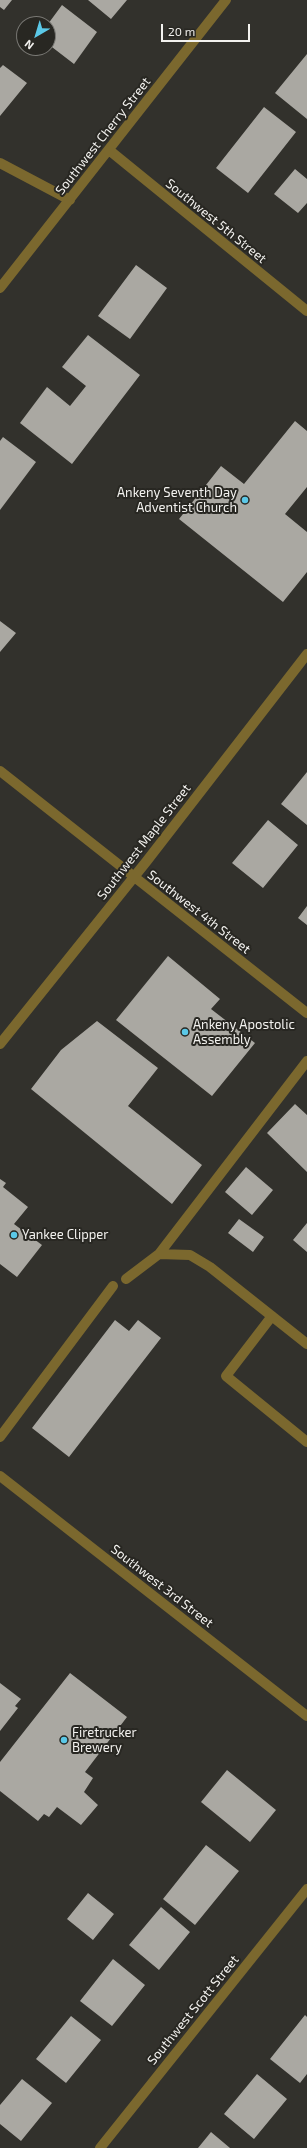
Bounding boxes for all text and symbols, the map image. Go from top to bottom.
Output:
north arrow [16,16,56,56]
scale bar [163,16,252,42]
text: 20 m [168,24,195,38]
text: N [22,37,36,53]
street label: Southwest Cherry Street [52,74,154,198]
street label: Southwest 5th Street [162,176,270,266]
place label: Ankeny Seventh Day Adventist Church [117,485,237,516]
marker: Ankeny Seventh Day Adventist Church [240,495,250,505]
street label: Southwest Maple Street [94,781,194,903]
street label: Southwest 4th Street [144,867,254,957]
place label: Ankeny Apostolic Assembly [193,1017,295,1048]
marker: Ankeny Apostolic Assembly [180,1027,190,1037]
place label: Yankee Clipper [22,1227,108,1243]
marker: Yankee Clipper [9,1230,19,1240]
street label: Southwest 3rd Street [108,1541,216,1631]
place label: Firetrucker Brewery [72,1725,137,1756]
marker: Firetrucker Brewery [59,1735,69,1745]
street label: Southwest Scott Street [144,1952,242,2068]

